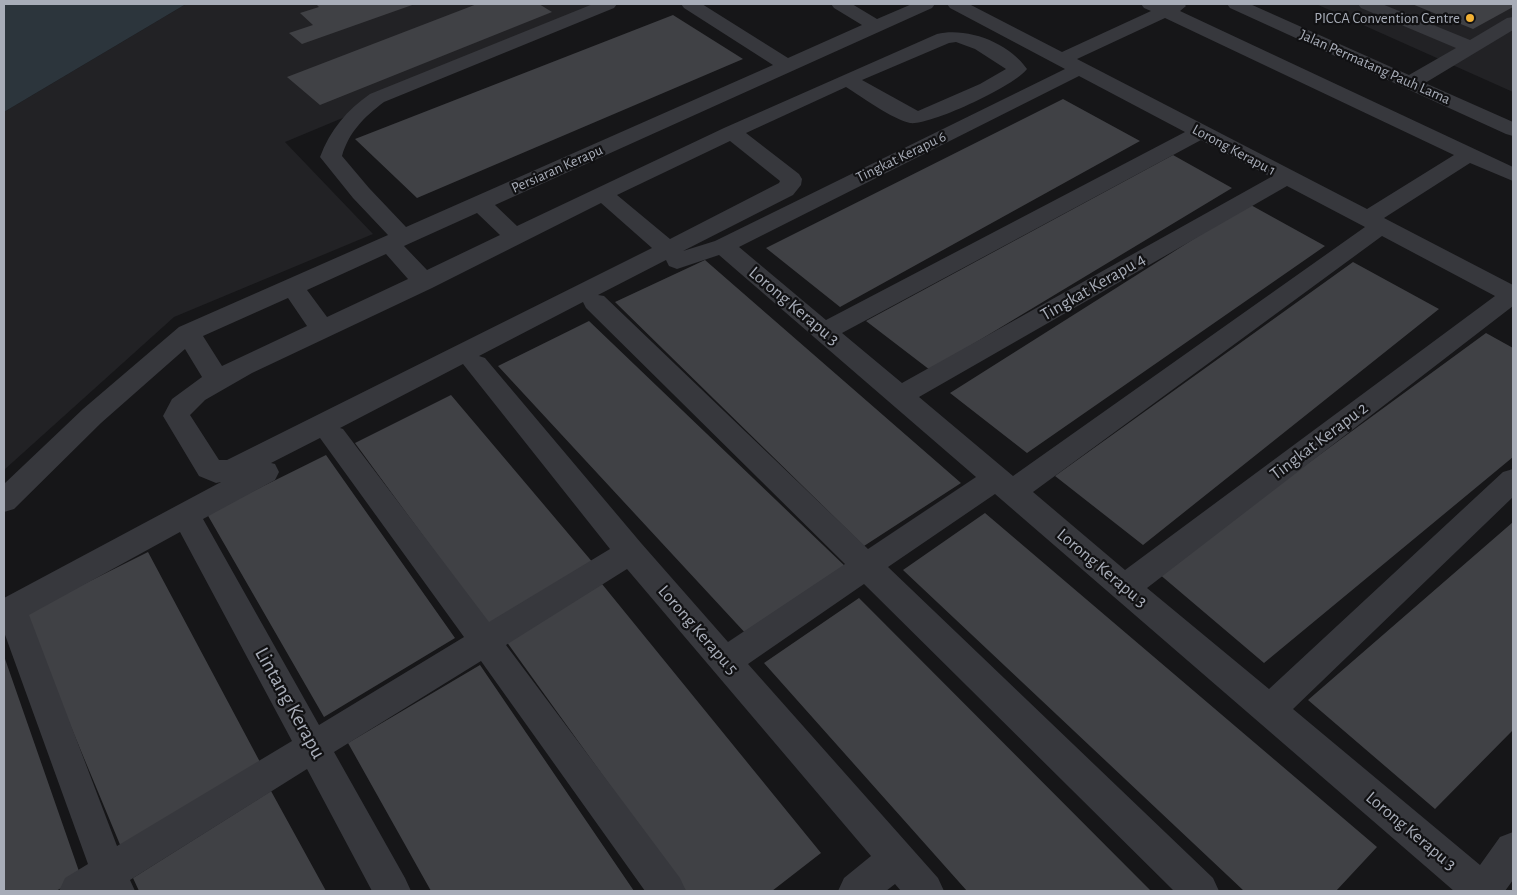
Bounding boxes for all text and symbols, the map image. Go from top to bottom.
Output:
place label: PICCA Convention Centre [1314,9,1460,27]
marker: PICCA Convention Centre [1464,12,1476,24]
street label: Jalan Permatang Pauh Lama [1297,26,1453,108]
street label: Lorong Kerapu 1 [1189,120,1279,180]
street label: Tingkat Kerapu 6 [853,127,949,187]
street label: Persiaran Kerapu [508,141,606,197]
street label: Tingkat Kerapu 4 [1037,248,1149,326]
street label: Lorong Kerapu 3 [744,262,844,350]
street label: Tingkat Kerapu 2 [1266,397,1372,485]
street label: Lorong Kerapu 3 [1052,524,1152,612]
street label: Lorong Kerapu 5 [653,581,743,679]
street label: Lintang Kerapu [249,643,331,763]
street label: Lorong Kerapu 3 [1361,787,1461,875]

